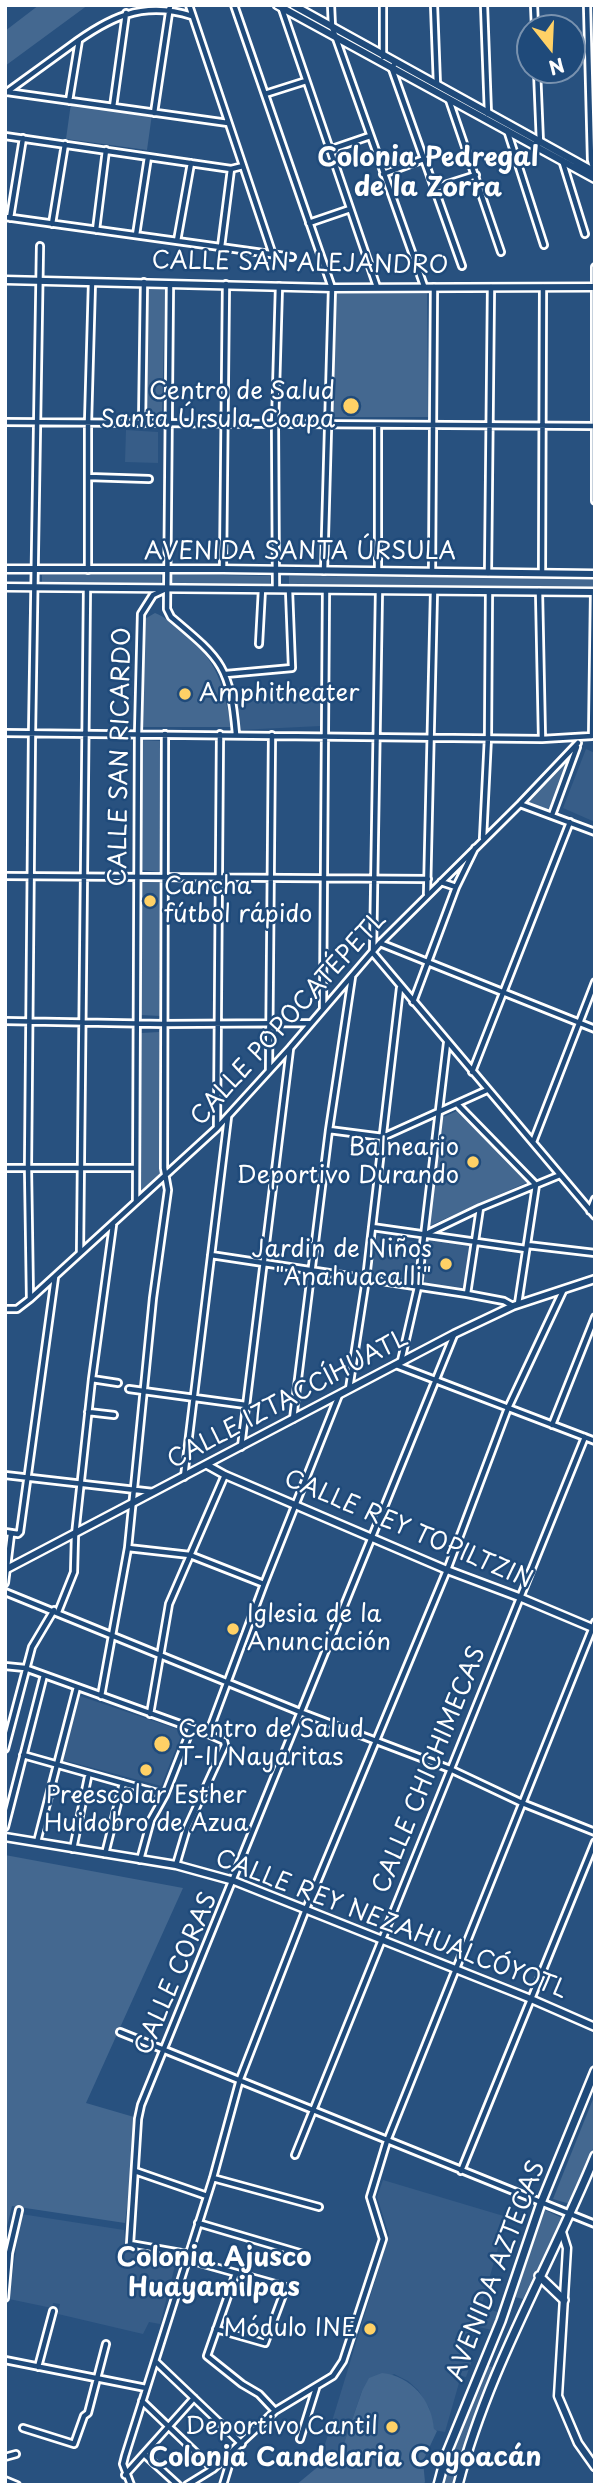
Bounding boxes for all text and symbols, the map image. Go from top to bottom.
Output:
north arrow [516,14,586,84]
text: N [545,51,568,83]
district label: Colonia Pedregal de la Zorra [317,143,539,204]
street label: CALLE SAN ALEJANDRO [151,247,449,281]
place label: Centro de Salud Santa Úrsula Coapa [101,378,335,434]
marker: Centro de Salud Santa Úrsula Coapa [341,396,361,416]
street label: AVENIDA SANTA ÚRSULA [144,538,456,566]
street label: CALLE SAN RICARDO [104,627,138,887]
place label: Amphitheater [199,680,359,708]
marker: Amphitheater [177,686,193,702]
place label: Cancha fútbol rápido [164,873,312,929]
marker: Cancha fútbol rápido [142,893,158,909]
street label: CALLE POPOCATÉPETL [185,906,393,1132]
place label: Balneario Deportivo Durando [237,1134,459,1190]
marker: Balneario Deportivo Durando [465,1154,481,1170]
place label: Jardin de Niños "Anahuacalli" [251,1236,432,1292]
marker: Jardin de Niños "Anahuacalli" [438,1256,454,1272]
street label: CALLE IZTACCÍHUATL [163,1324,413,1476]
street label: CALLE REY TOPILTZIN [279,1465,537,1595]
place label: Iglesia de la Anunciación [247,1601,391,1657]
marker: Iglesia de la Anunciación [225,1621,241,1637]
street label: CALLE CHICHIMECAS [367,1642,493,1898]
place label: Centro de Salud T-II Nayaritas [178,1716,364,1772]
marker: Centro de Salud T-II Nayaritas [152,1734,172,1754]
marker: Preescolar Esther Huidobro de Azua [138,1762,154,1778]
place label: Preescolar Esther Huidobro de Azua [44,1782,248,1838]
street label: CALLE REY NEZAHUALCÓYOTL [211,1844,571,2006]
street label: CALLE CORAS [130,1888,224,2060]
street label: AVENIDA AZTECAS [442,2157,552,2385]
district label: Colonia Ajusco Huayamilpas [116,2243,312,2304]
place label: Módulo INE [223,2315,356,2343]
marker: Módulo INE [362,2321,378,2337]
place label: Deportivo Cantil [185,2413,378,2441]
marker: Deportivo Cantil [384,2419,400,2435]
district label: Colonia Candelaria Coyoacán [149,2443,541,2475]

